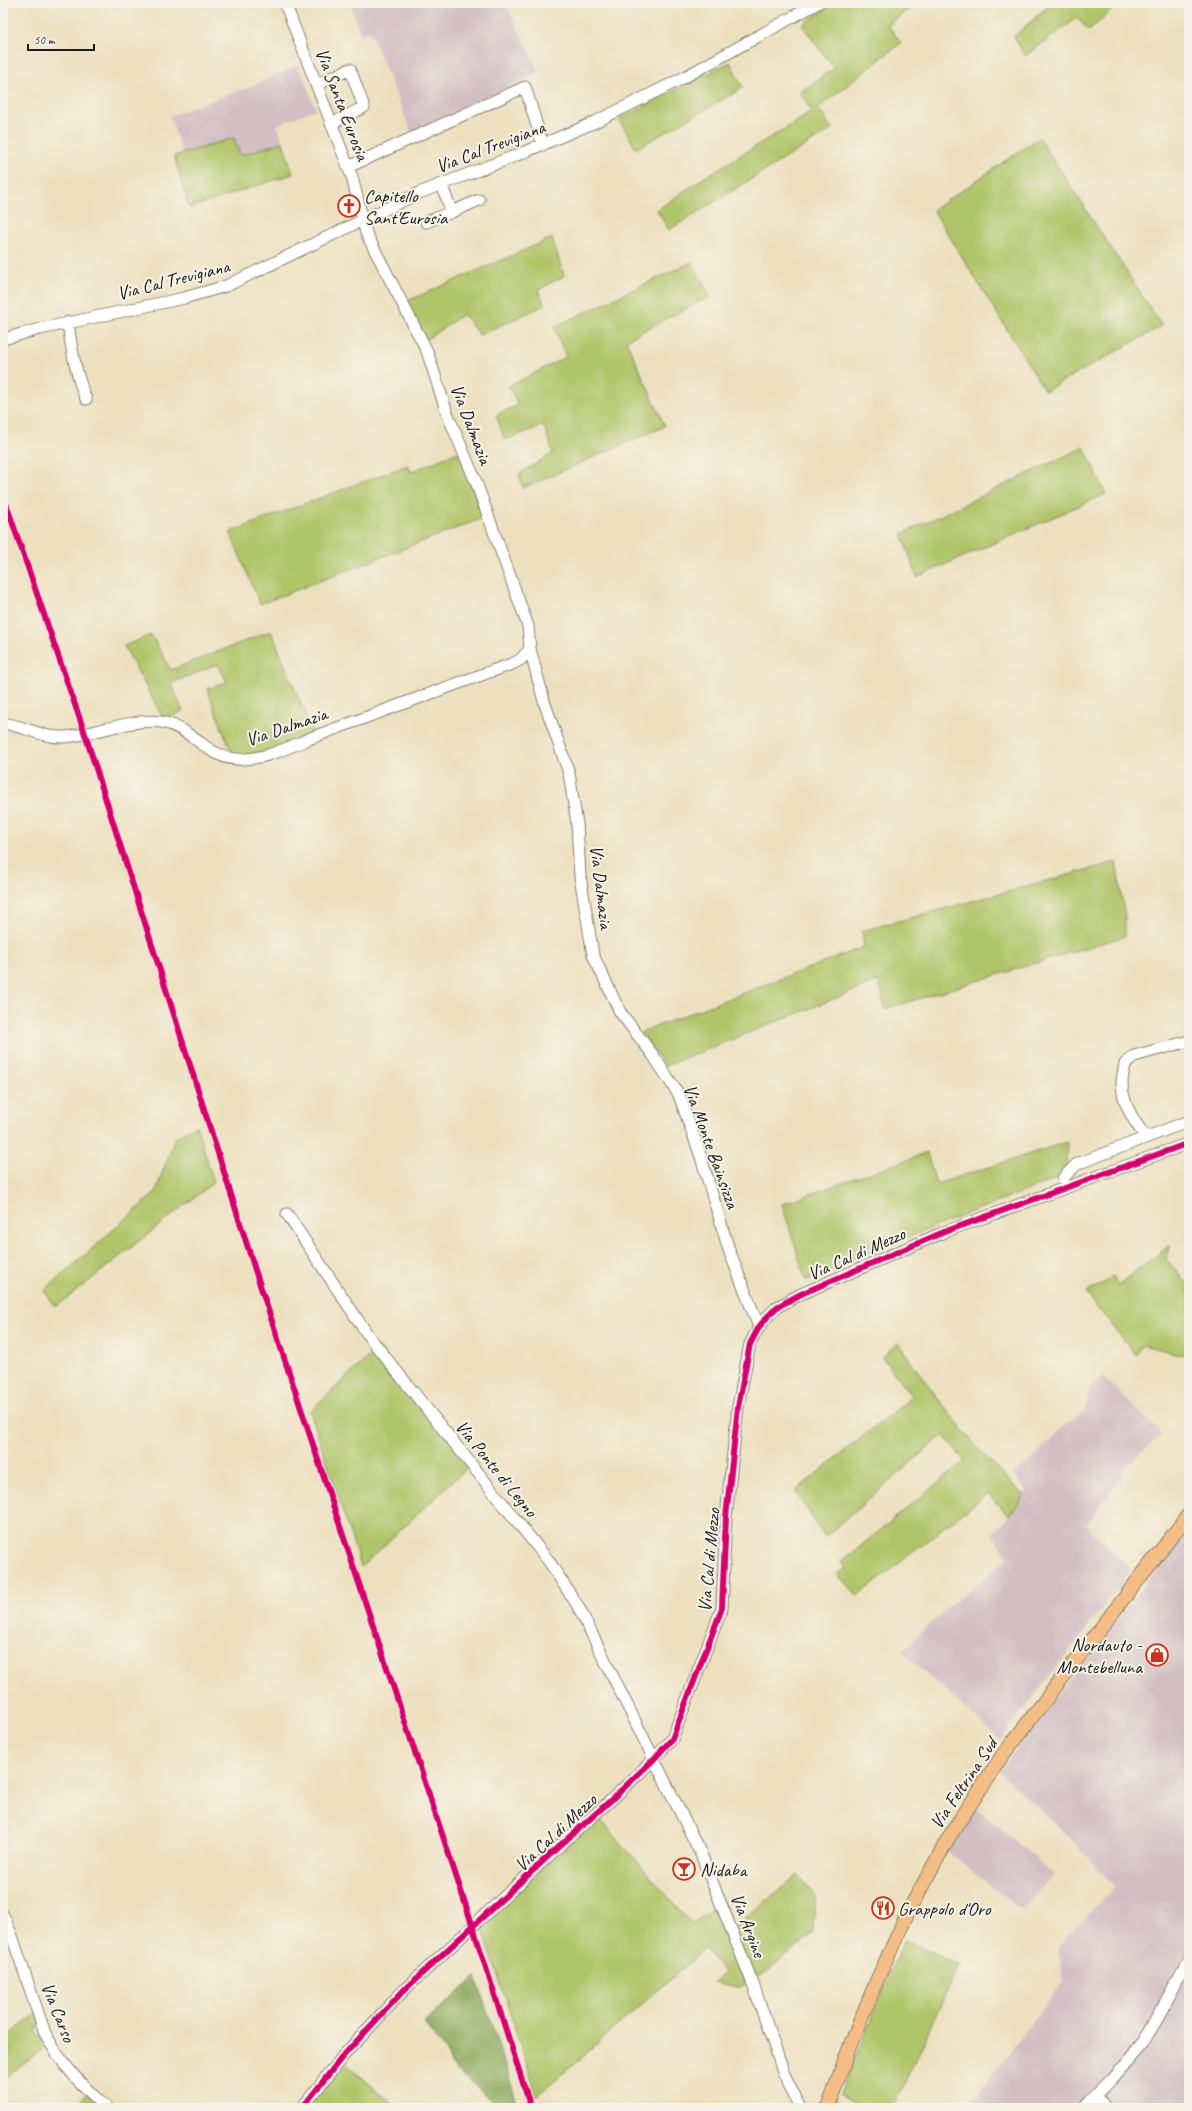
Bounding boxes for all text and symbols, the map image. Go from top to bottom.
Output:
scale bar [28,26,94,52]
text: 50 m [34,32,56,48]
street label: Via Santa Eurosia [310,45,375,165]
street label: Via Cal Trevigiana [432,115,550,179]
place label: Capitello Sant'Eurosia [364,184,449,230]
church icon: Capitello Sant'Eurosia [336,193,362,219]
street label: Via Cal Trevigiana [115,254,233,306]
street label: Via Dalmazia [445,381,498,470]
street label: Via Dalmazia [243,701,332,752]
street label: Via Dalmazia [584,844,618,933]
street label: Via Monte Bainsizza [678,1081,745,1213]
street label: Via Cal di Mezzo [804,1221,910,1286]
street label: Via Ponte di Legno [450,1415,543,1523]
street label: Via Cal di Mezzo [693,1506,726,1613]
place label: Nordauto - Montebelluna [1057,1633,1143,1679]
shop icon: Nordauto - Montebelluna [1144,1642,1170,1668]
street label: Via Feltrina Sud [925,1731,1005,1834]
street label: Via Cal di Mezzo [509,1788,603,1877]
bar icon: Nidaba [671,1856,697,1882]
place label: Nidaba [700,1858,749,1882]
street label: Via Argine [725,1890,772,1962]
restaurant icon: Grappolo d'Oro [870,1895,896,1921]
place label: Grappolo d'Oro [898,1897,992,1921]
street label: Via Carso [35,1979,81,2047]

